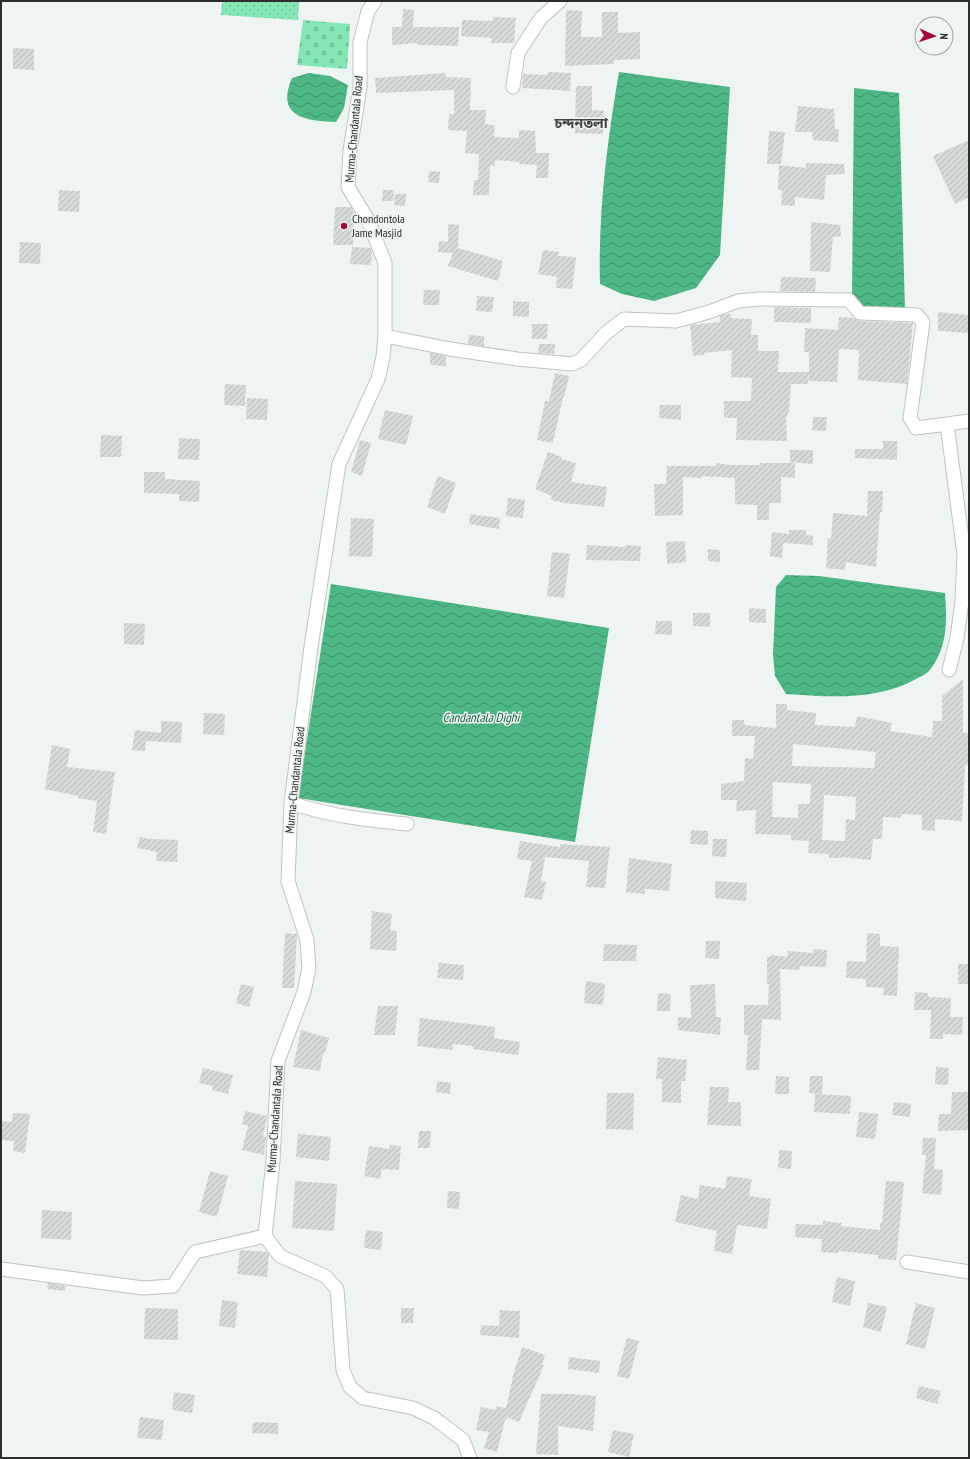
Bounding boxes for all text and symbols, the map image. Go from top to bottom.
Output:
north arrow [914,16,954,56]
text: N [937,33,951,40]
street label: Murma-Chandantala Road [341,75,366,183]
district label: চন্দনতলা [553,114,609,132]
place label: Chondontola Jame Masjid [351,211,405,240]
marker: Chondontola Jame Masjid [339,221,349,231]
water label: Candantala Dighi [443,709,522,726]
street label: Murma-Chandantala Road [281,726,308,834]
street label: Murma-Chandantala Road [263,1065,286,1173]

